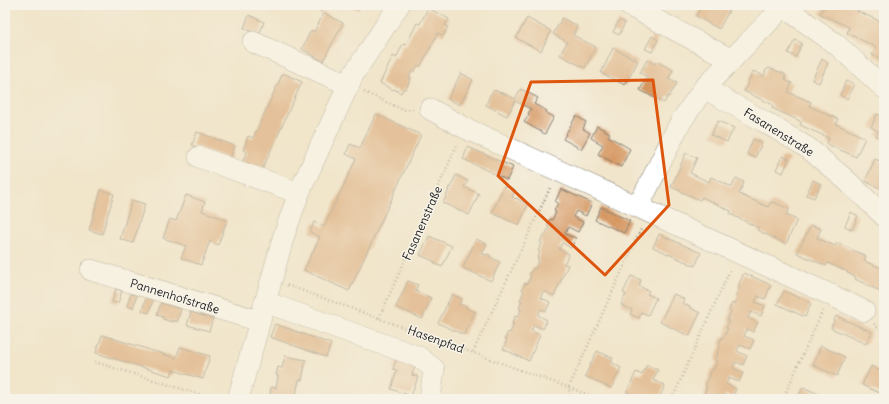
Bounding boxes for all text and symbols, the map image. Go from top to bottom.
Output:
street label: Fasanenstraße [741,104,817,160]
street label: Fasanenstraße [399,183,445,263]
street label: Pannenhofstraße [128,275,222,317]
street label: Hasenpfad [406,322,466,356]

